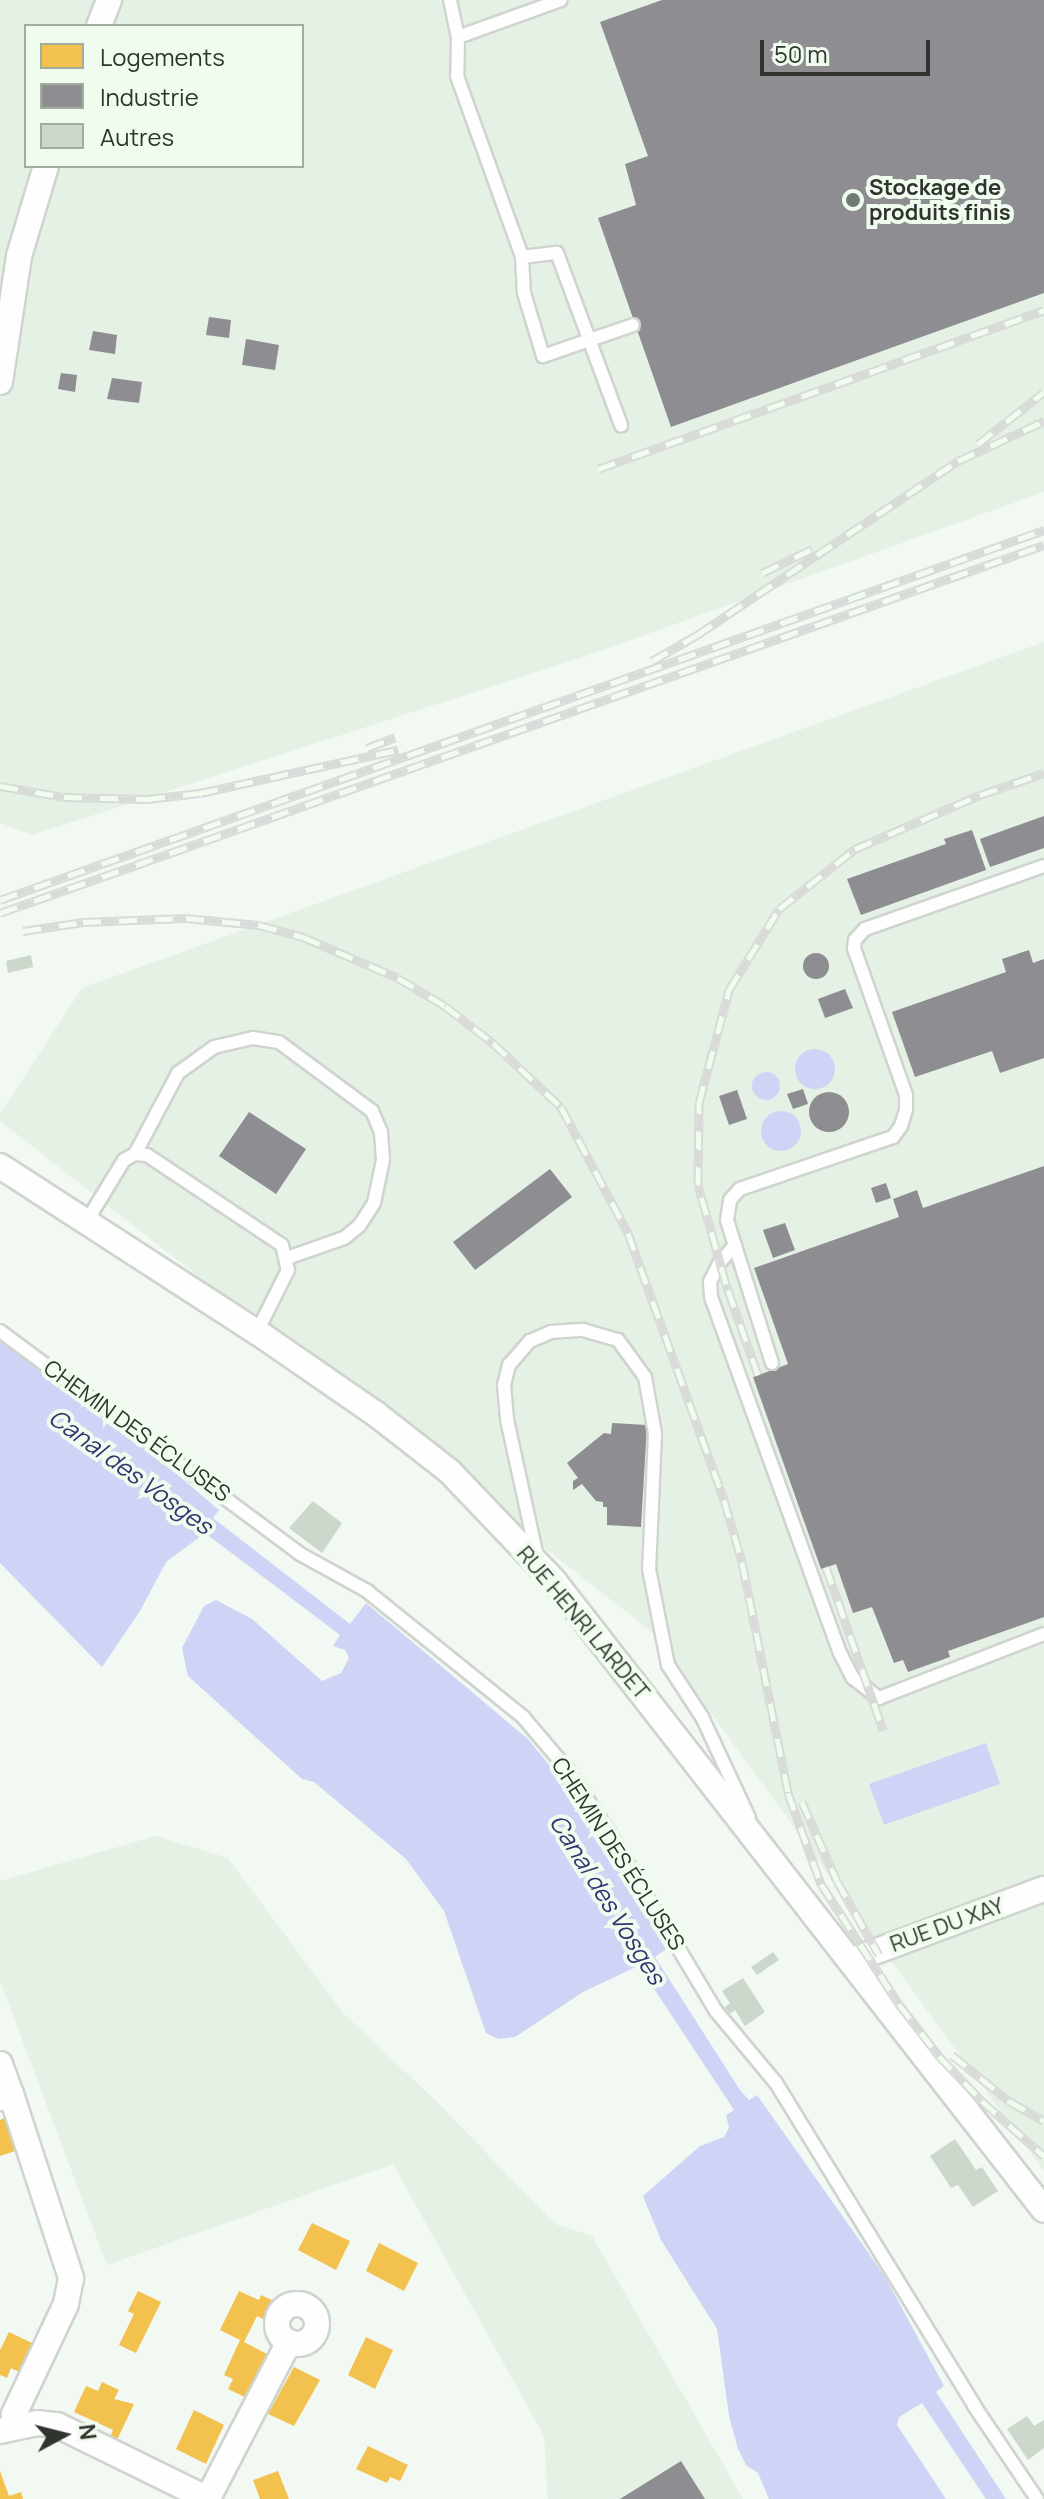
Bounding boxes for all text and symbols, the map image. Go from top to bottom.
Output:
legend [24,24,304,168]
scale bar [764,24,934,74]
text: 50 m [774,37,828,70]
text: Logements [100,40,225,73]
text: Industrie [100,80,199,113]
text: Autres [100,120,174,153]
place label: Stockage de produits finis [869,174,1011,226]
marker: Stockage de produits finis [844,191,862,209]
street label: CHEMIN DES ÉCLUSES [39,1355,235,1507]
water label: Canal des Vosges [44,1402,218,1540]
street label: RUE HENRI LARDET [511,1541,655,1705]
street label: CHEMIN DES ÉCLUSES [546,1753,690,1955]
water label: Canal des Vosges [544,1809,672,1989]
street label: RUE DU XAY [887,1892,1007,1958]
north arrow [24,2395,104,2475]
text: N [72,2422,104,2442]

